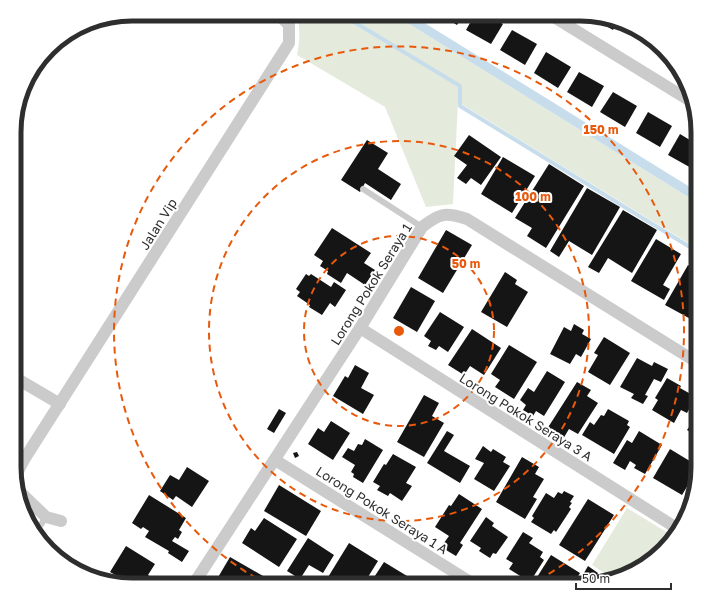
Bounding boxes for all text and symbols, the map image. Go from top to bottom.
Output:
text: 150 m [584,122,618,137]
text: 100 m [515,189,551,204]
street label: Jalan Vip [136,195,180,253]
street label: Lorong Pokok Seraya 1 [327,220,415,348]
text: 50 m [452,256,480,271]
centre of rings [392,324,406,338]
street label: Lorong Pokok Seraya 3 A [457,369,596,465]
street label: Lorong Pokok Seraya 1 A [313,463,451,557]
scale bar [576,565,671,591]
text: 50 m [582,571,610,586]

